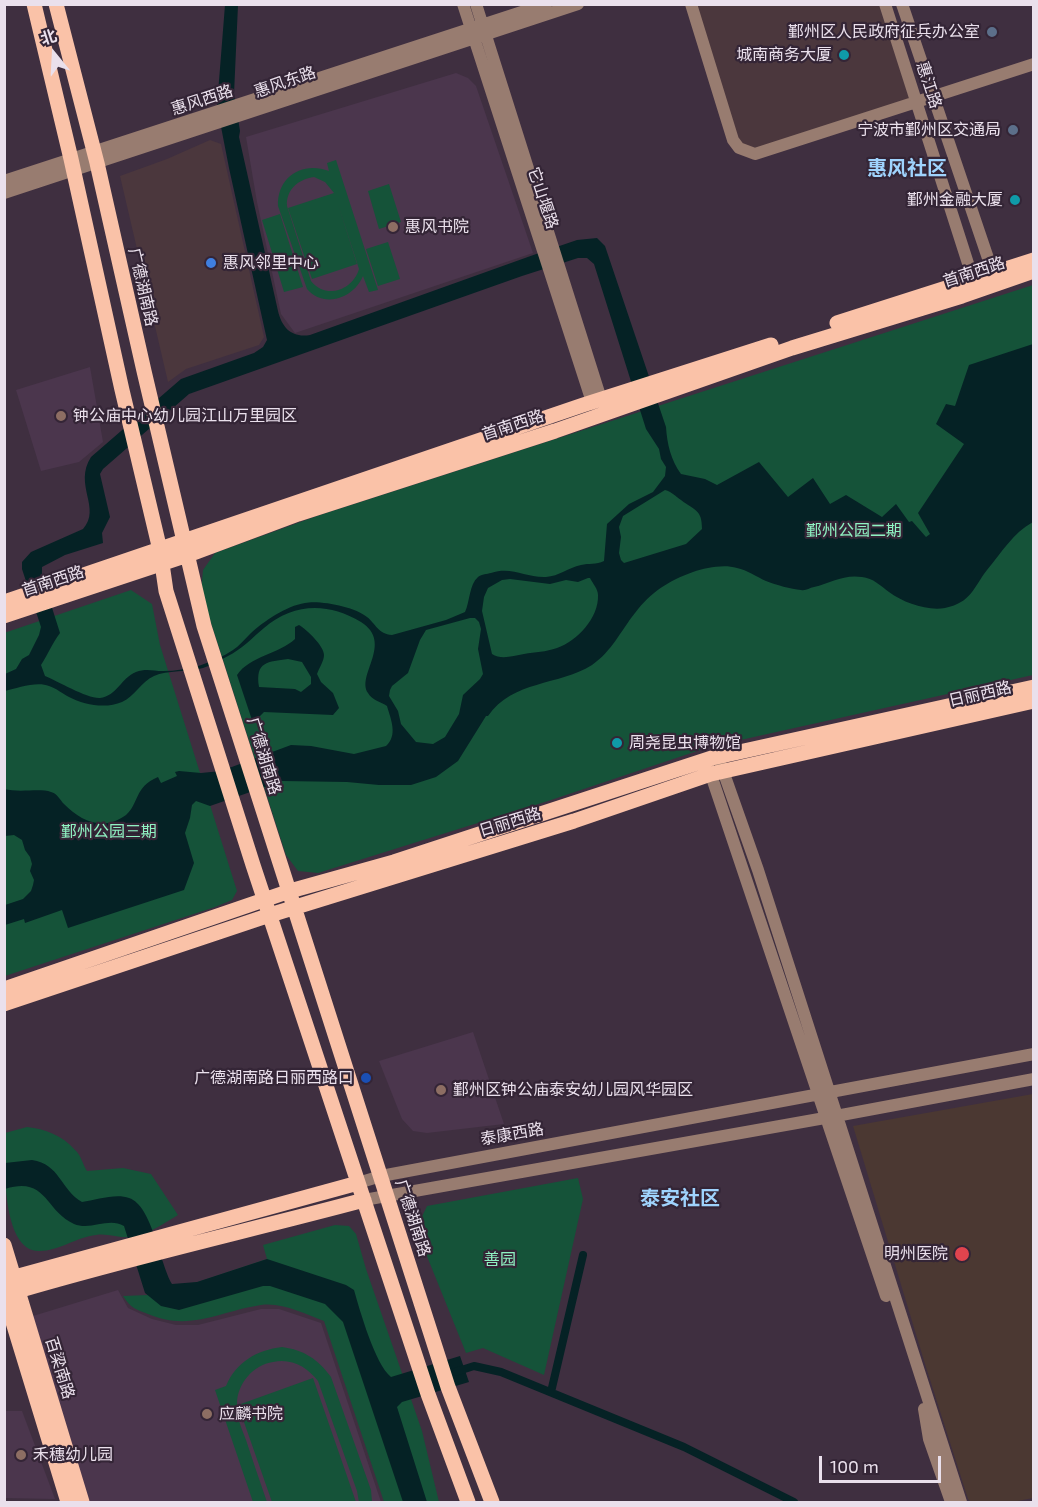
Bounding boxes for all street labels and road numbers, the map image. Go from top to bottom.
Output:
street label: 惠江路 [912,59,946,111]
street label: 惠风东路 [252,63,318,101]
street label: 惠风西路 [169,81,235,119]
street label: 它山堰路 [524,165,562,231]
street label: 广德湖南路 [125,246,161,328]
street label: 首南西路 [941,253,1007,291]
street label: 首南西路 [480,406,546,444]
street label: 首南西路 [20,562,86,600]
street label: 日丽西路 [947,677,1013,711]
street label: 广德湖南路 [243,715,285,797]
street label: 日丽西路 [477,803,543,841]
street label: 泰康西路 [479,1119,545,1149]
street label: 广德湖南路 [392,1177,434,1259]
street label: 百梁南路 [41,1335,79,1401]

